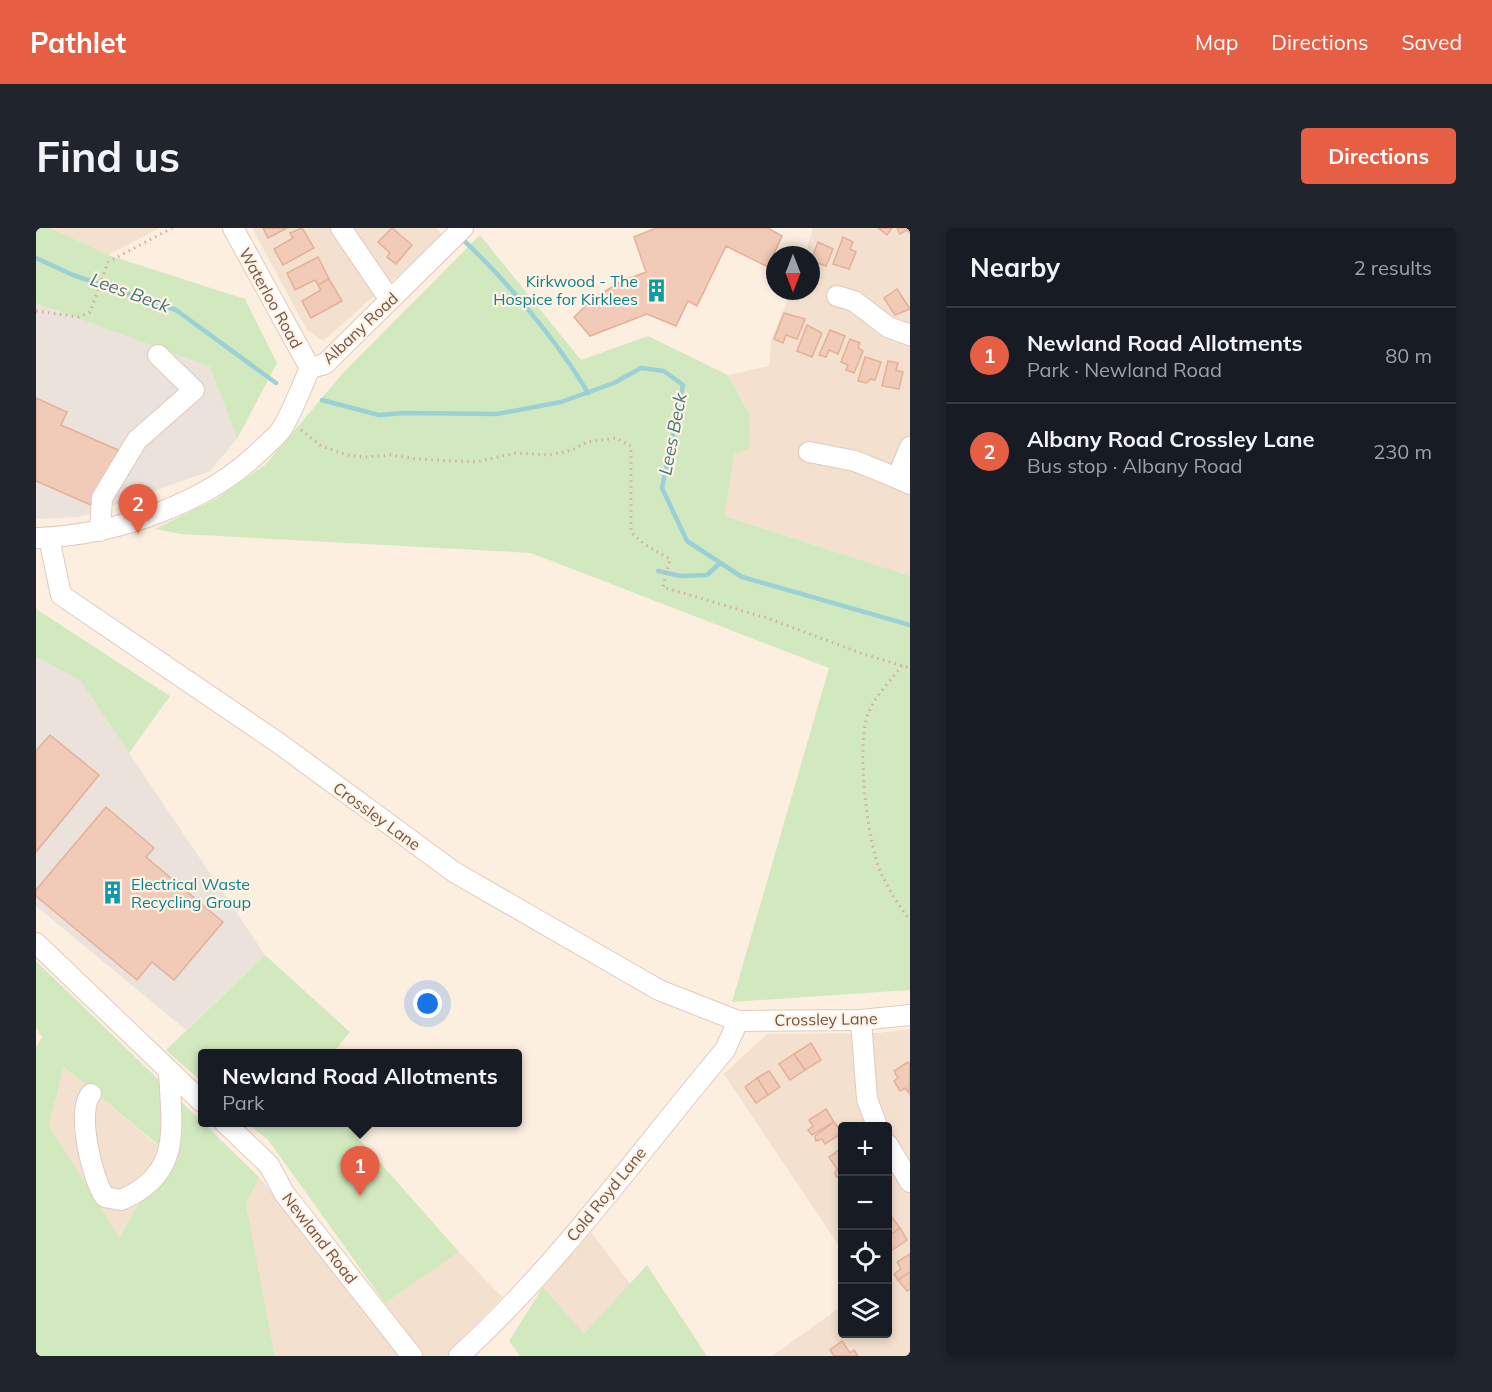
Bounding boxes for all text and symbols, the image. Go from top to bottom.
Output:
text: Pathlet [30,25,126,60]
text: Map [1195,29,1238,55]
text: Directions [1271,29,1368,55]
text: Saved [1401,29,1462,55]
button: Directions [1301,128,1456,184]
text: Find us [36,130,180,183]
street label: Waterloo Road [235,244,307,352]
north arrow [766,246,820,300]
text: Nearby [970,251,1060,284]
text: 2 results [1354,255,1432,280]
water label: Lees Beck [87,268,174,318]
place label: Kirkwood - The Hospice for Kirklees [493,271,638,309]
building icon: Kirkwood - The Hospice for Kirklees [643,277,669,303]
street label: Albany Road [318,288,402,368]
text: Newland Road Allotments [1027,329,1302,357]
text: 1 [984,343,996,368]
text: 80 m [1385,343,1432,368]
text: Park · Newland Road [1027,357,1222,382]
water label: Lees Beck [653,390,692,477]
text: Albany Road Crossley Lane [1027,425,1315,453]
text: 2 [984,439,996,464]
text: 230 m [1373,439,1432,464]
text: Bus stop · Albany Road [1027,453,1242,478]
pin: 2 [118,484,158,534]
street label: Crossley Lane [329,778,425,854]
place label: Electrical Waste Recycling Group [131,874,251,912]
building icon: Electrical Waste Recycling Group [100,880,126,906]
your location [413,989,442,1018]
street label: Crossley Lane [774,1008,878,1030]
popup [198,1049,522,1127]
text: Newland Road Allotments [222,1062,498,1090]
text: Park [222,1090,264,1115]
map controls [838,1122,892,1338]
button: + [838,1122,892,1176]
street label: Cold Royd Lane [562,1143,650,1245]
pin: 1 [340,1146,380,1196]
button: − [838,1176,892,1230]
street label: Newland Road [278,1188,362,1288]
button: locate [838,1230,892,1284]
button: layers [838,1284,892,1338]

